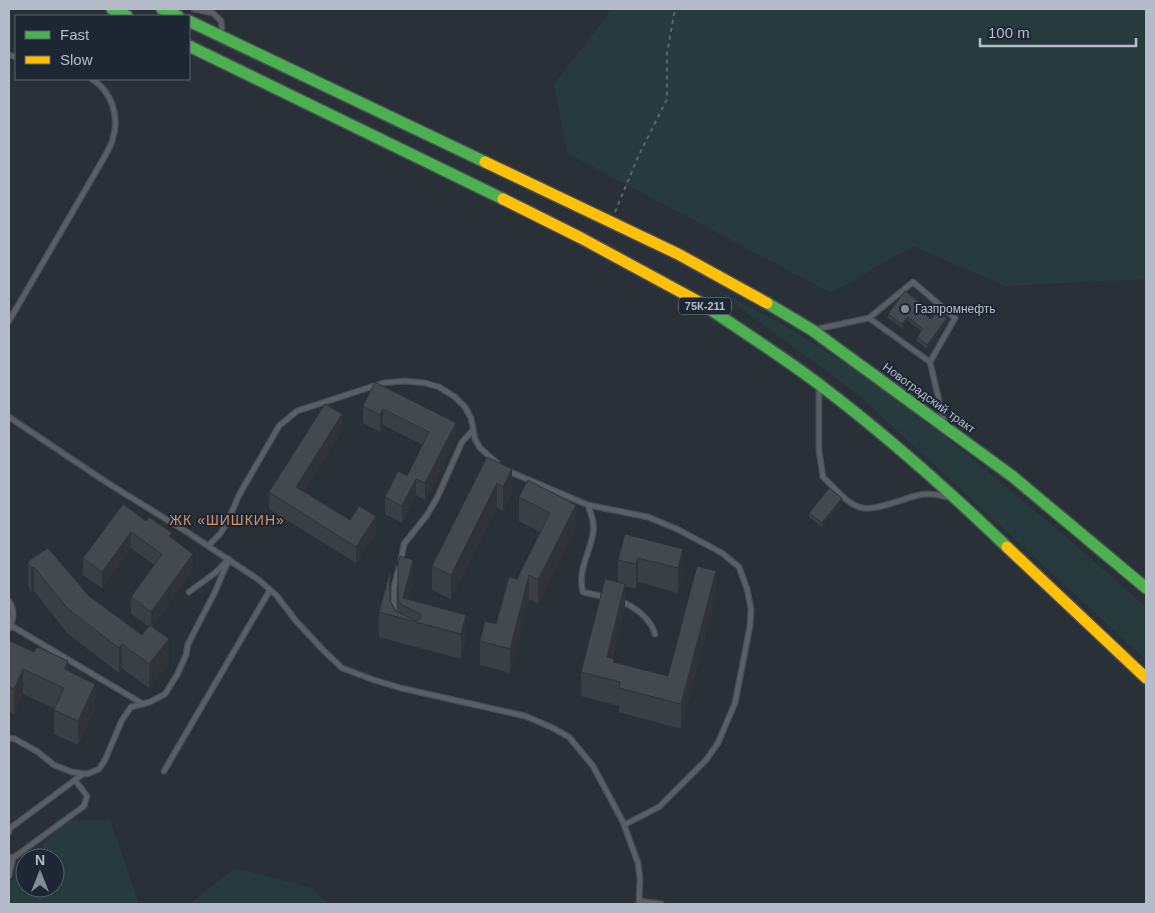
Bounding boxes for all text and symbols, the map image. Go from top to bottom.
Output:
legend [15,15,190,80]
scale bar [980,15,1136,47]
text: 100 m [988,24,1030,41]
text: Fast [60,26,90,43]
text: Slow [60,51,93,68]
road number: 75К-211 [679,298,731,314]
place label: Газпромнефть [915,302,996,316]
marker: Газпромнефть [899,303,911,315]
street label: Новоградский тракт [880,360,978,436]
district label: ЖК «ШИШКИН» [169,512,285,528]
north arrow [15,848,65,898]
text: N [35,852,45,868]

